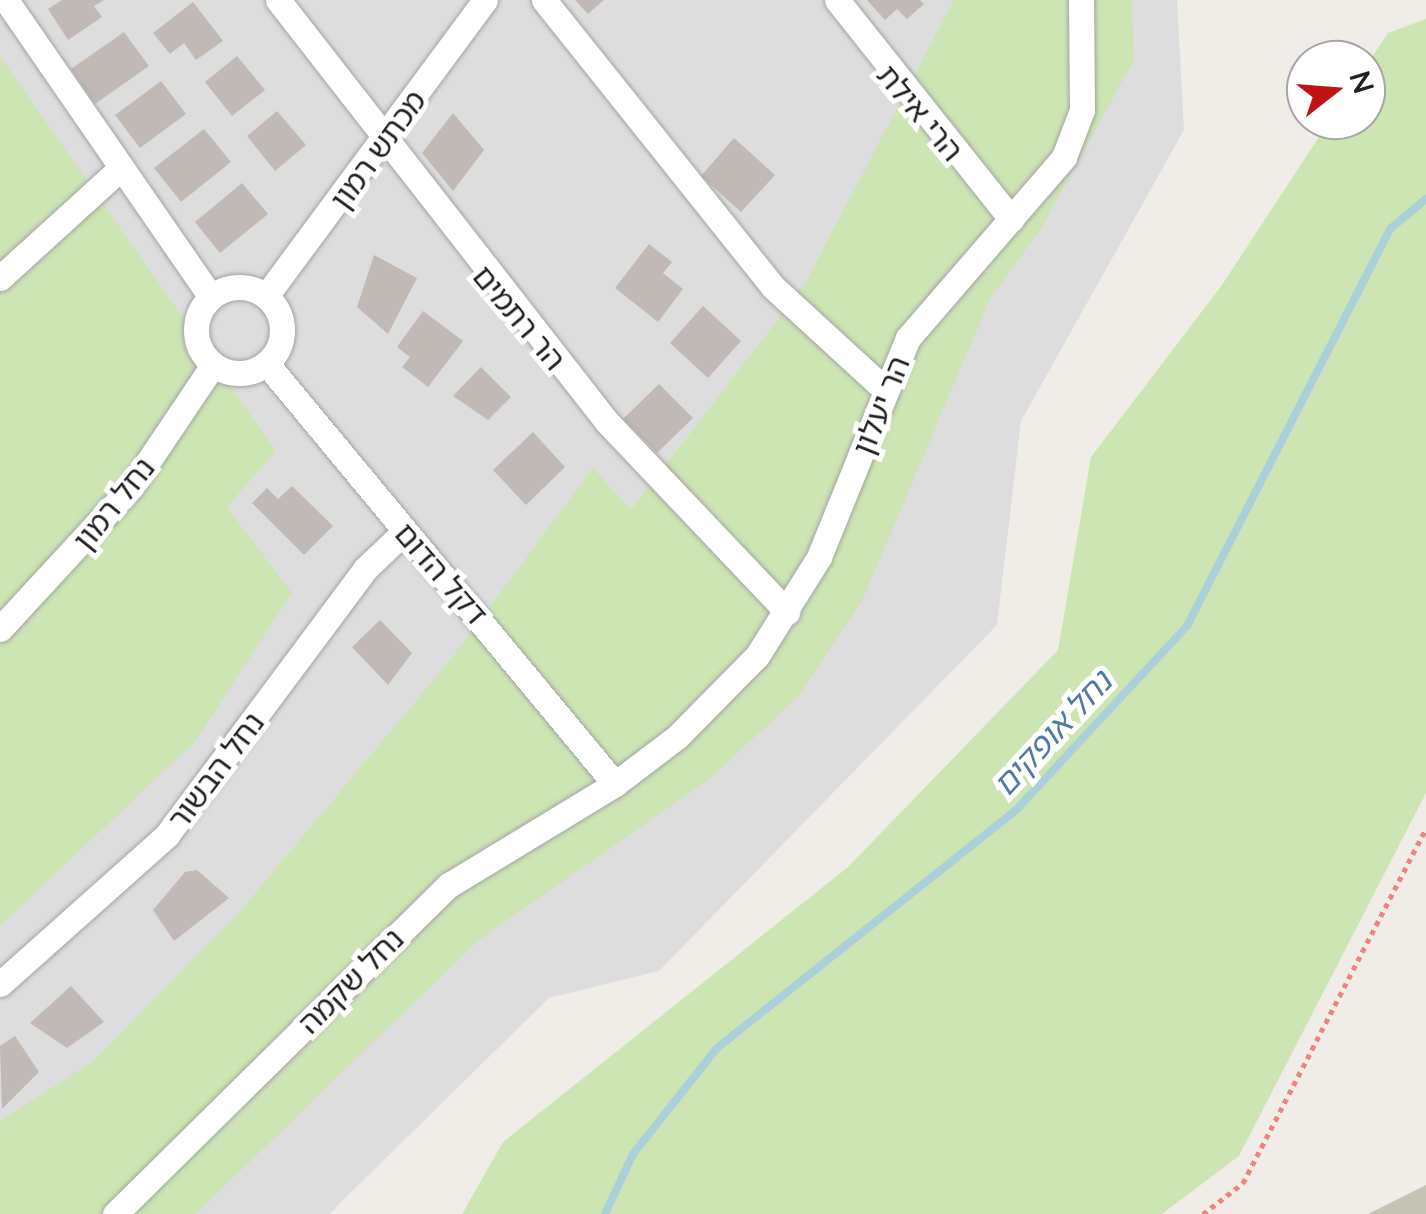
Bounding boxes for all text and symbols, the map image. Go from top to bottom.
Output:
north arrow [1286,40,1386,140]
street label: הרי אילת [870,57,972,167]
text: N [1343,67,1382,97]
street label: מכתש רמון [322,82,432,216]
street label: הר רתמים [466,258,574,376]
street label: הר יעלון [844,350,916,460]
street label: נחל רמון [65,449,161,557]
street label: דקל הדום [388,515,496,631]
water label: נחל אופקים [985,663,1119,803]
street label: נחל הבשור [159,705,271,835]
street label: נחל שקמה [290,920,410,1040]

